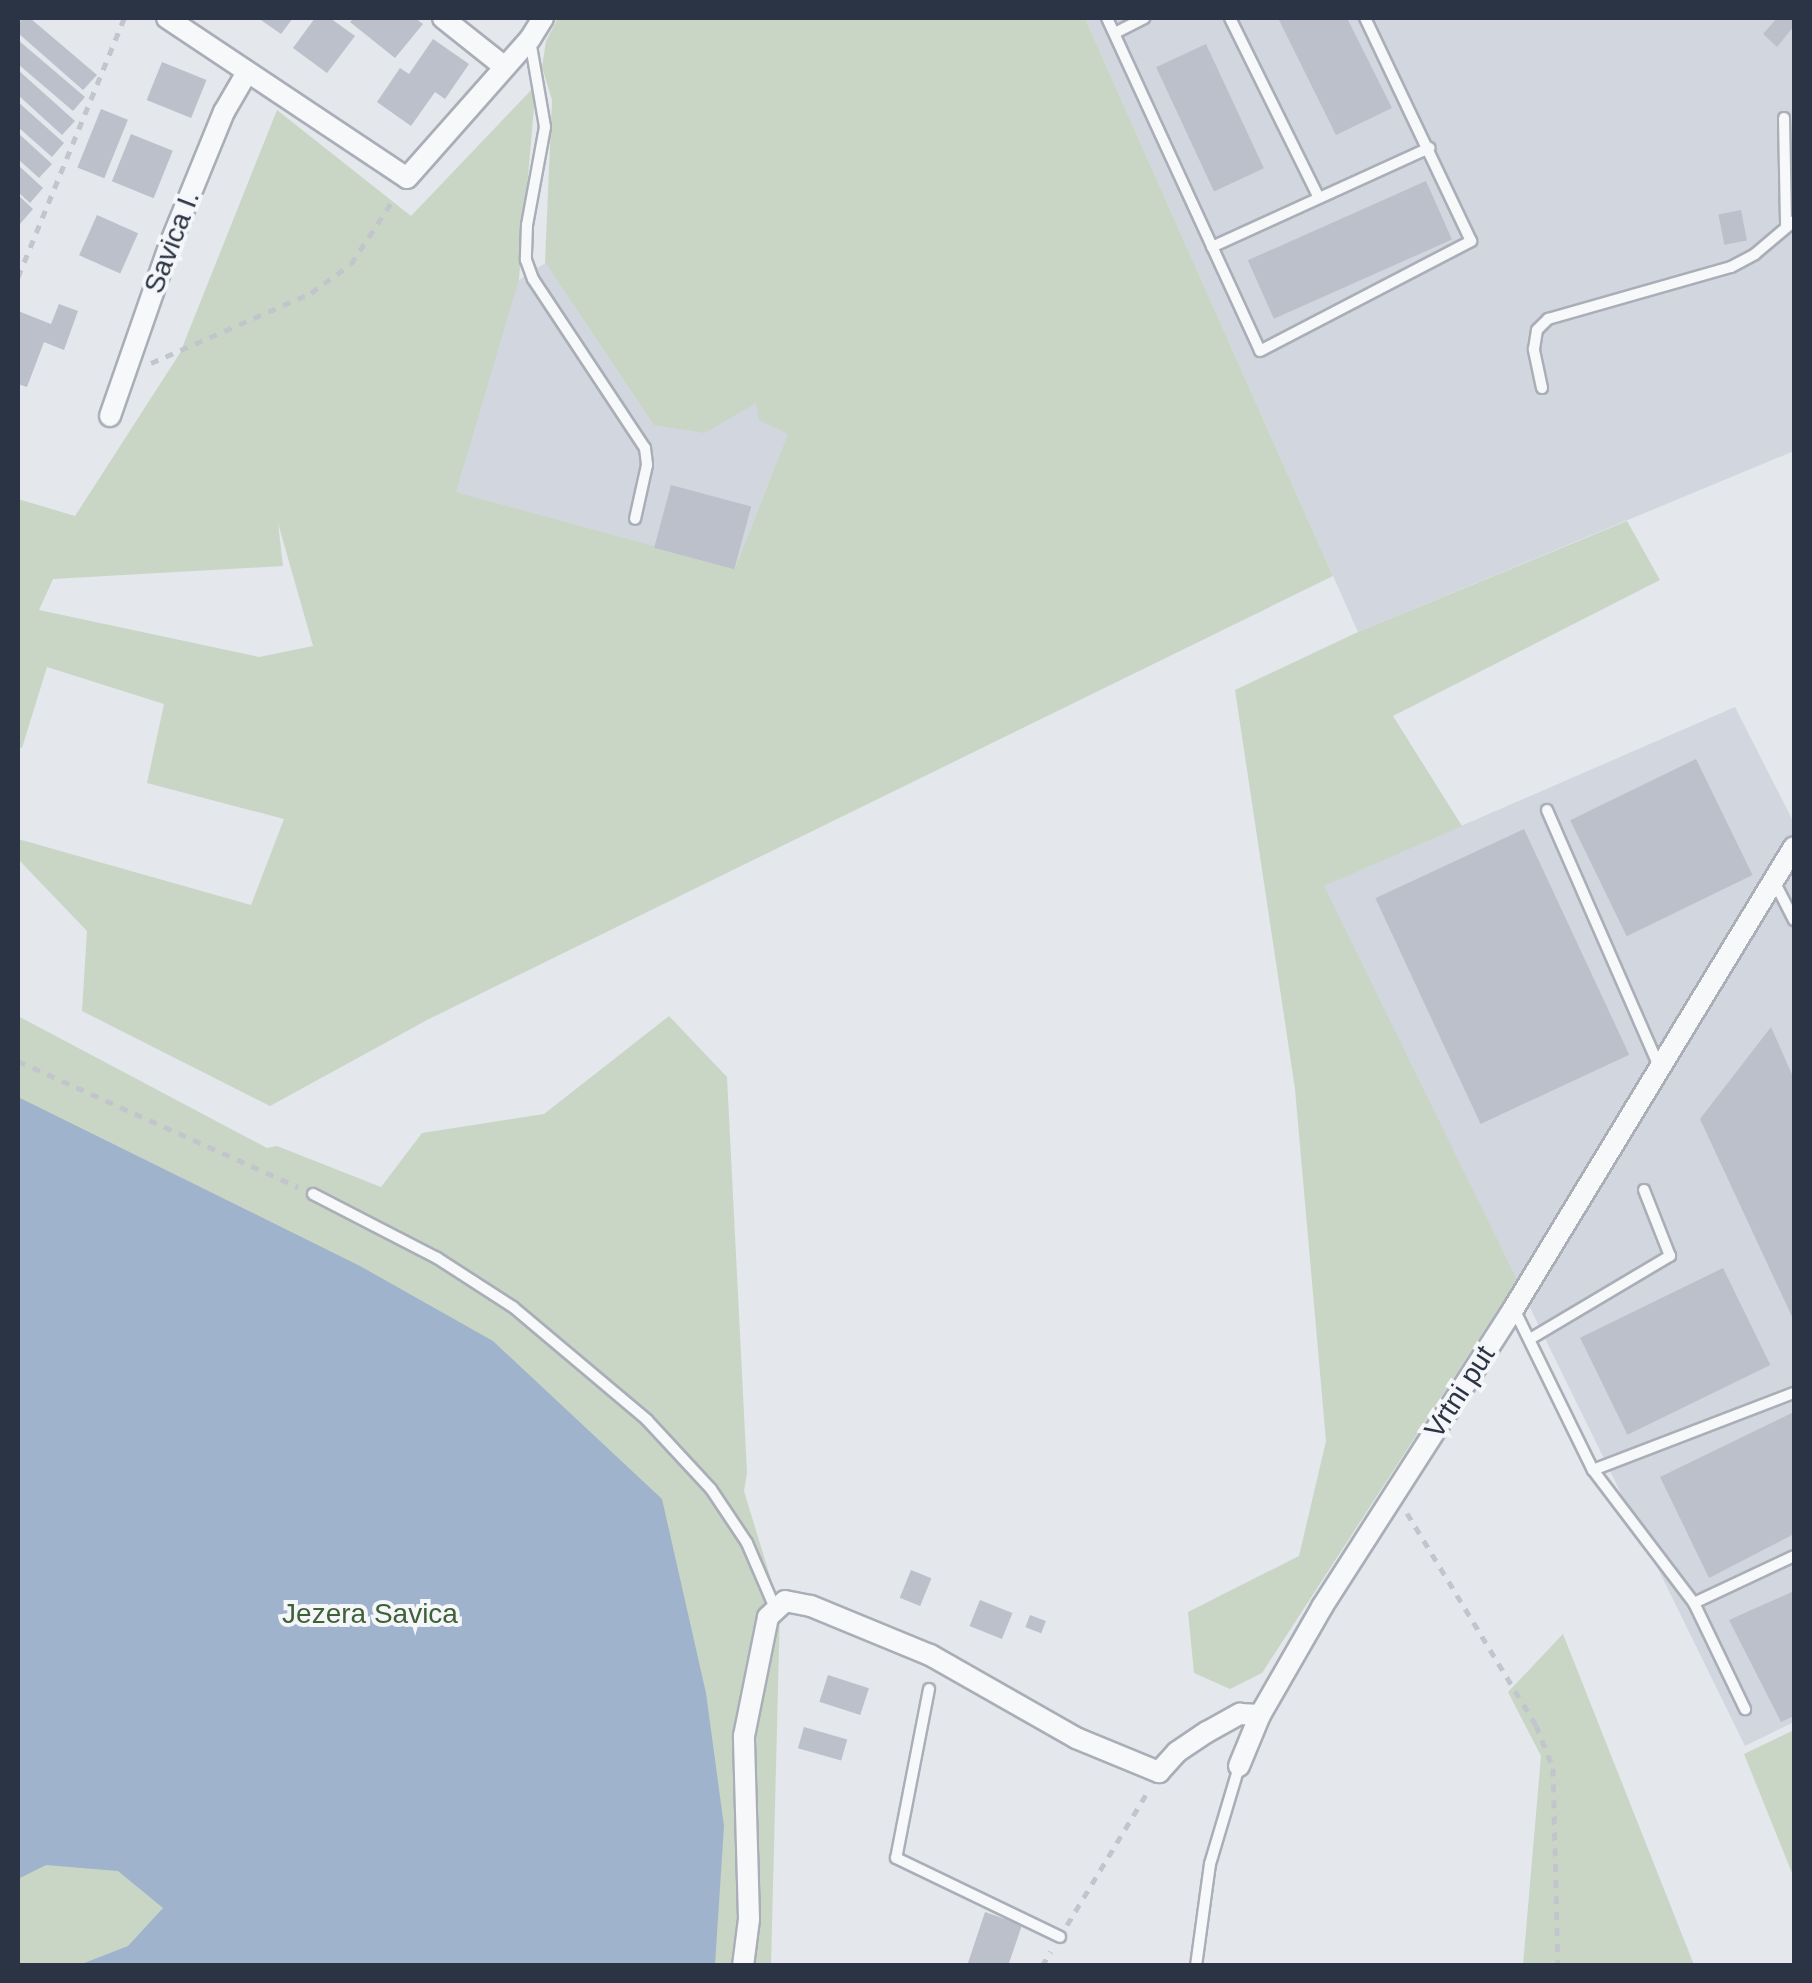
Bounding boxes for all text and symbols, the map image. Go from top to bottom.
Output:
street label: Savica I. [137,186,207,298]
street label: Vrtni put [1418,1340,1502,1444]
park label: Jezera Savica [282,1597,458,1631]

